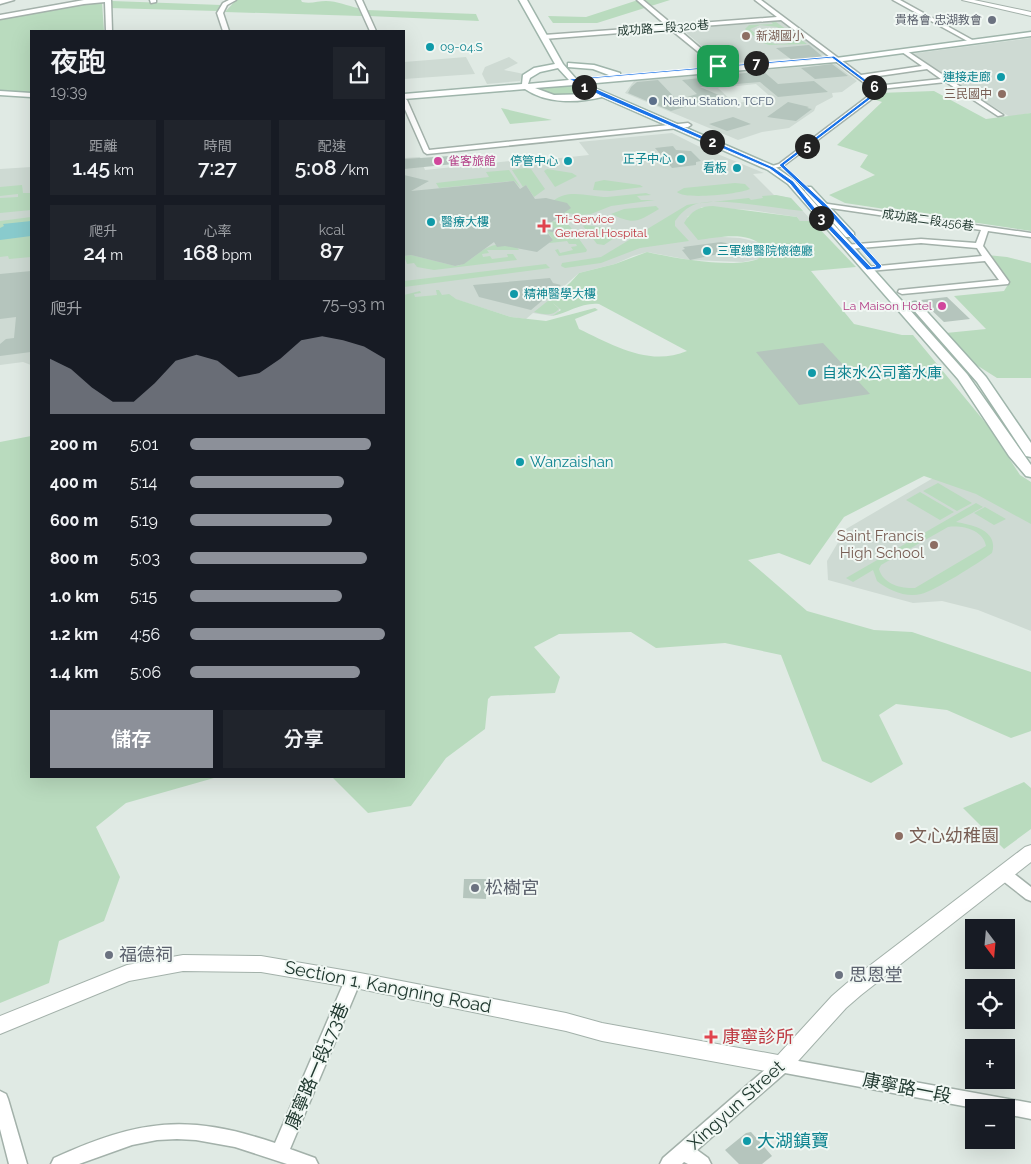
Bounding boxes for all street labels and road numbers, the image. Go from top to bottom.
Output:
street label: 成功路二段320巷 [617,18,709,38]
street label: 成功路二段456巷 [881,207,975,233]
street label: Section 1, Kangning Road [283,956,493,1017]
street label: 康寧路一段173巷 [281,1000,353,1132]
street label: Xingyun Street [683,1056,788,1153]
street label: 康寧路一段 [861,1069,953,1106]

